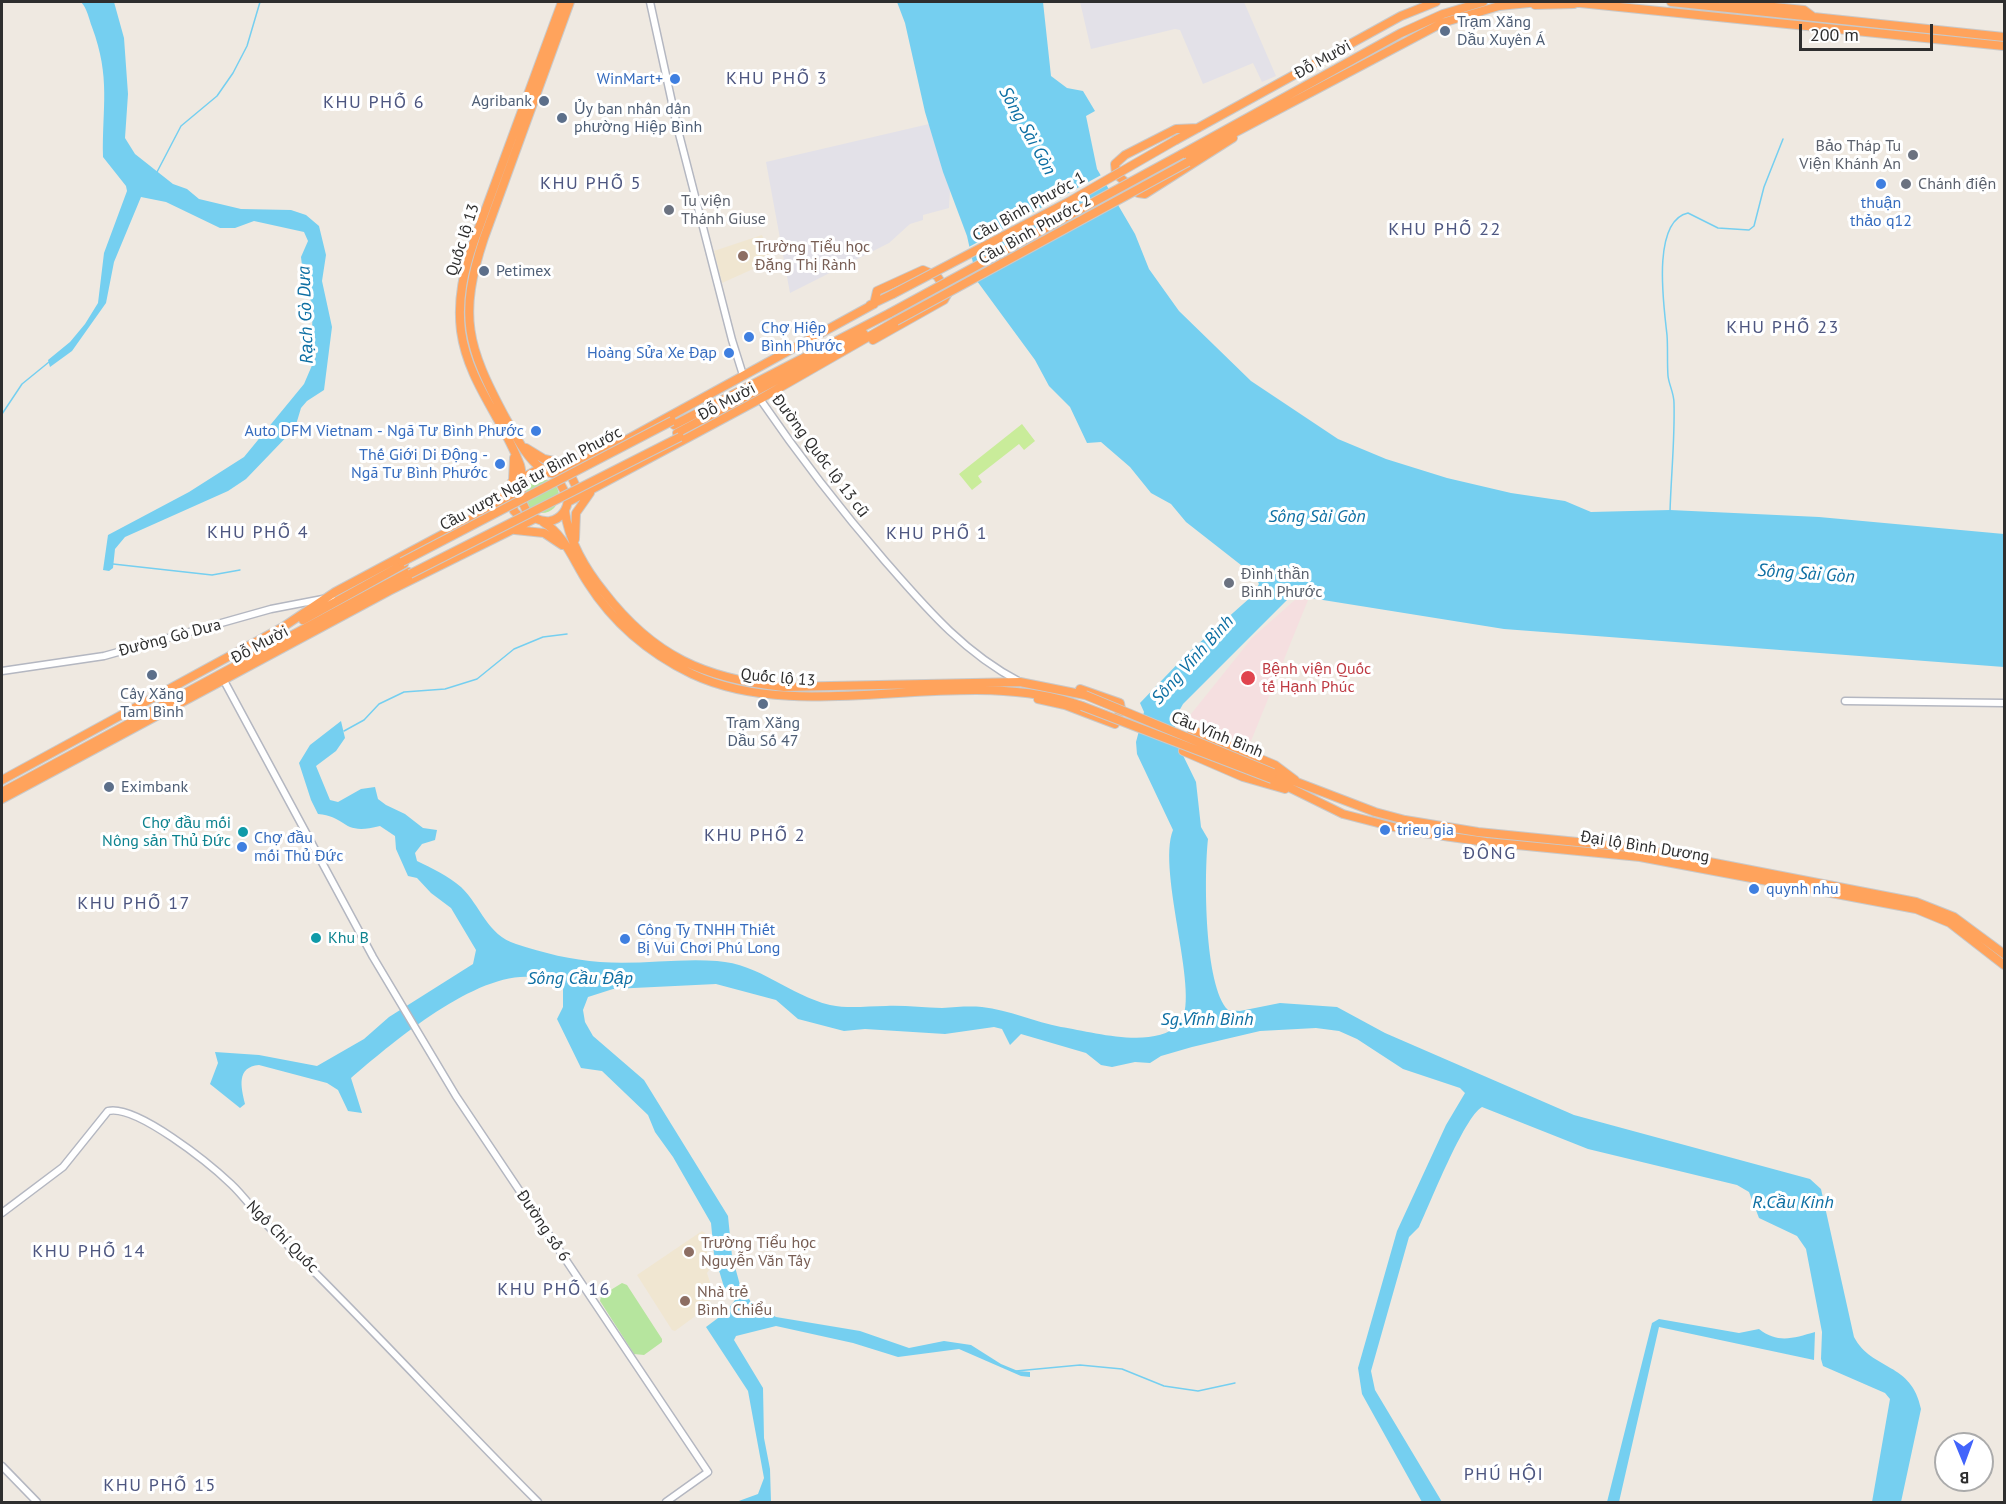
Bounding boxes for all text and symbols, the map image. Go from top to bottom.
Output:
place label: Trạm Xăng Dầu Xuyên Á [1457,12,1545,50]
scale bar [1802,12,1936,50]
text: 200 m [1810,23,1859,46]
marker: Trạm Xăng Dầu Xuyên Á [1438,24,1452,38]
street label: Đỗ Mười [1291,37,1355,83]
district label: KHU PHỐ 3 [726,68,828,90]
place label: WinMart+ [597,69,663,89]
marker: WinMart+ [668,72,682,86]
water label: Sông Sài Gòn [994,83,1060,179]
place label: Agribank [472,91,532,111]
district label: KHU PHỐ 6 [323,92,425,114]
marker: Agribank [537,94,551,108]
place label: Ủy ban nhân dân phường Hiệp Bình [574,99,702,137]
marker: Ủy ban nhân dân phường Hiệp Bình [555,111,569,125]
place label: Bảo Tháp Tu Viện Khánh An [1799,136,1901,174]
marker: Bảo Tháp Tu Viện Khánh An [1906,148,1920,162]
street label: Cầu Bình Phước 1 [969,168,1089,246]
district label: KHU PHỐ 5 [540,173,642,195]
place label: Chánh điện [1918,174,1996,194]
marker: thuận thảo q12 [1874,177,1888,191]
marker: Chánh điện [1899,177,1913,191]
place label: Tu viện Thánh Giuse [681,191,766,229]
street label: Cầu Bình Phước 2 [975,191,1095,269]
place label: thuận thảo q12 [1850,193,1912,231]
street label: Quốc lộ 13 [442,201,484,279]
marker: Tu viện Thánh Giuse [662,203,676,217]
district label: KHU PHỐ 22 [1388,219,1502,241]
place label: Trường Tiểu học Đặng Thị Rành [755,237,870,275]
marker: Trường Tiểu học Đặng Thị Rành [736,249,750,263]
place label: Petimex [496,261,551,281]
marker: Petimex [477,264,491,278]
water label: Rạch Gò Dưa [294,266,318,364]
district label: KHU PHỐ 23 [1726,317,1840,339]
place label: Chợ Hiệp Bình Phước [761,318,843,356]
marker: Chợ Hiệp Bình Phước [742,330,756,344]
place label: Hoàng Sửa Xe Đạp [587,343,717,363]
marker: Hoàng Sửa Xe Đạp [722,346,736,360]
street label: Đỗ Mười [695,379,759,425]
street label: Đường Quốc lộ 13 cũ [768,391,872,521]
place label: Auto DFM Vietnam - Ngã Tư Bình Phước [244,421,524,441]
street label: Cầu vượt Ngã tư Bình Phước [437,423,625,535]
marker: Auto DFM Vietnam - Ngã Tư Bình Phước [529,424,543,438]
place label: Thế Giới Di Động - Ngã Tư Bình Phước [351,445,488,483]
marker: Thế Giới Di Động - Ngã Tư Bình Phước [493,457,507,471]
water label: Sông Sài Gòn [1268,506,1366,528]
district label: KHU PHỐ 4 [207,522,309,544]
district label: KHU PHỐ 1 [886,523,988,545]
water label: Sông Sài Gòn [1757,560,1855,588]
place label: Đình thần Bình Phước [1241,564,1323,602]
marker: Đình thần Bình Phước [1222,576,1236,590]
water label: Sông Vĩnh Bình [1147,611,1239,709]
street label: Đường Gò Dưa [117,615,223,661]
street label: Đỗ Mười [228,622,292,668]
place label: Bệnh viện Quốc tế Hạnh Phúc [1262,659,1371,697]
street label: Quốc lộ 13 [740,665,816,691]
marker: Cây Xăng Tam Bình [145,668,159,682]
marker: Bệnh viện Quốc tế Hạnh Phúc [1239,669,1257,687]
place label: Cây Xăng Tam Bình [120,684,184,722]
marker: Trạm Xăng Dầu Số 47 [756,697,770,711]
street label: Cầu Vĩnh Bình [1168,708,1266,762]
place label: Trạm Xăng Dầu Số 47 [726,713,800,751]
place label: Eximbank [121,777,188,797]
marker: Eximbank [102,780,116,794]
place label: Chợ đầu mối Nông sản Thủ Đức [102,813,231,851]
place label: trieu gia [1397,820,1454,840]
marker: trieu gia [1378,823,1392,837]
marker: Chợ đầu mối Nông sản Thủ Đức [236,825,250,839]
district label: KHU PHỐ 2 [704,825,806,847]
street label: Đại lộ Bình Dương [1579,827,1711,867]
place label: Chợ đầu mối Thủ Đức [254,828,343,866]
marker: Chợ đầu mối Thủ Đức [235,840,249,854]
district label: ĐÔNG [1463,843,1517,865]
place label: quynh nhu [1766,879,1839,899]
marker: quynh nhu [1747,882,1761,896]
district label: KHU PHỐ 17 [77,893,191,915]
place label: Công Ty TNHH Thiết Bị Vui Chơi Phú Long [637,920,780,958]
place label: Khu B [328,928,369,948]
marker: Khu B [309,931,323,945]
marker: Công Ty TNHH Thiết Bị Vui Chơi Phú Long [618,932,632,946]
water label: Sông Cầu Đập [527,968,633,990]
water label: Sg.Vĩnh Bình [1161,1009,1253,1031]
street label: Đường số 6 [512,1187,574,1265]
water label: R.Cầu Kinh [1752,1192,1834,1214]
street label: Ngô Chí Quốc [242,1197,322,1277]
place label: Trường Tiểu học Nguyễn Văn Tây [701,1233,816,1271]
district label: KHU PHỐ 14 [32,1241,146,1263]
marker: Trường Tiểu học Nguyễn Văn Tây [682,1245,696,1259]
district label: KHU PHỐ 16 [497,1279,611,1301]
place label: Nhà trẻ Bình Chiểu [697,1282,772,1320]
marker: Nhà trẻ Bình Chiểu [678,1294,692,1308]
north arrow [1934,1432,1994,1492]
district label: PHÚ HỘI [1464,1464,1544,1486]
text: B [1959,1468,1969,1488]
district label: KHU PHỐ 15 [103,1475,217,1497]

